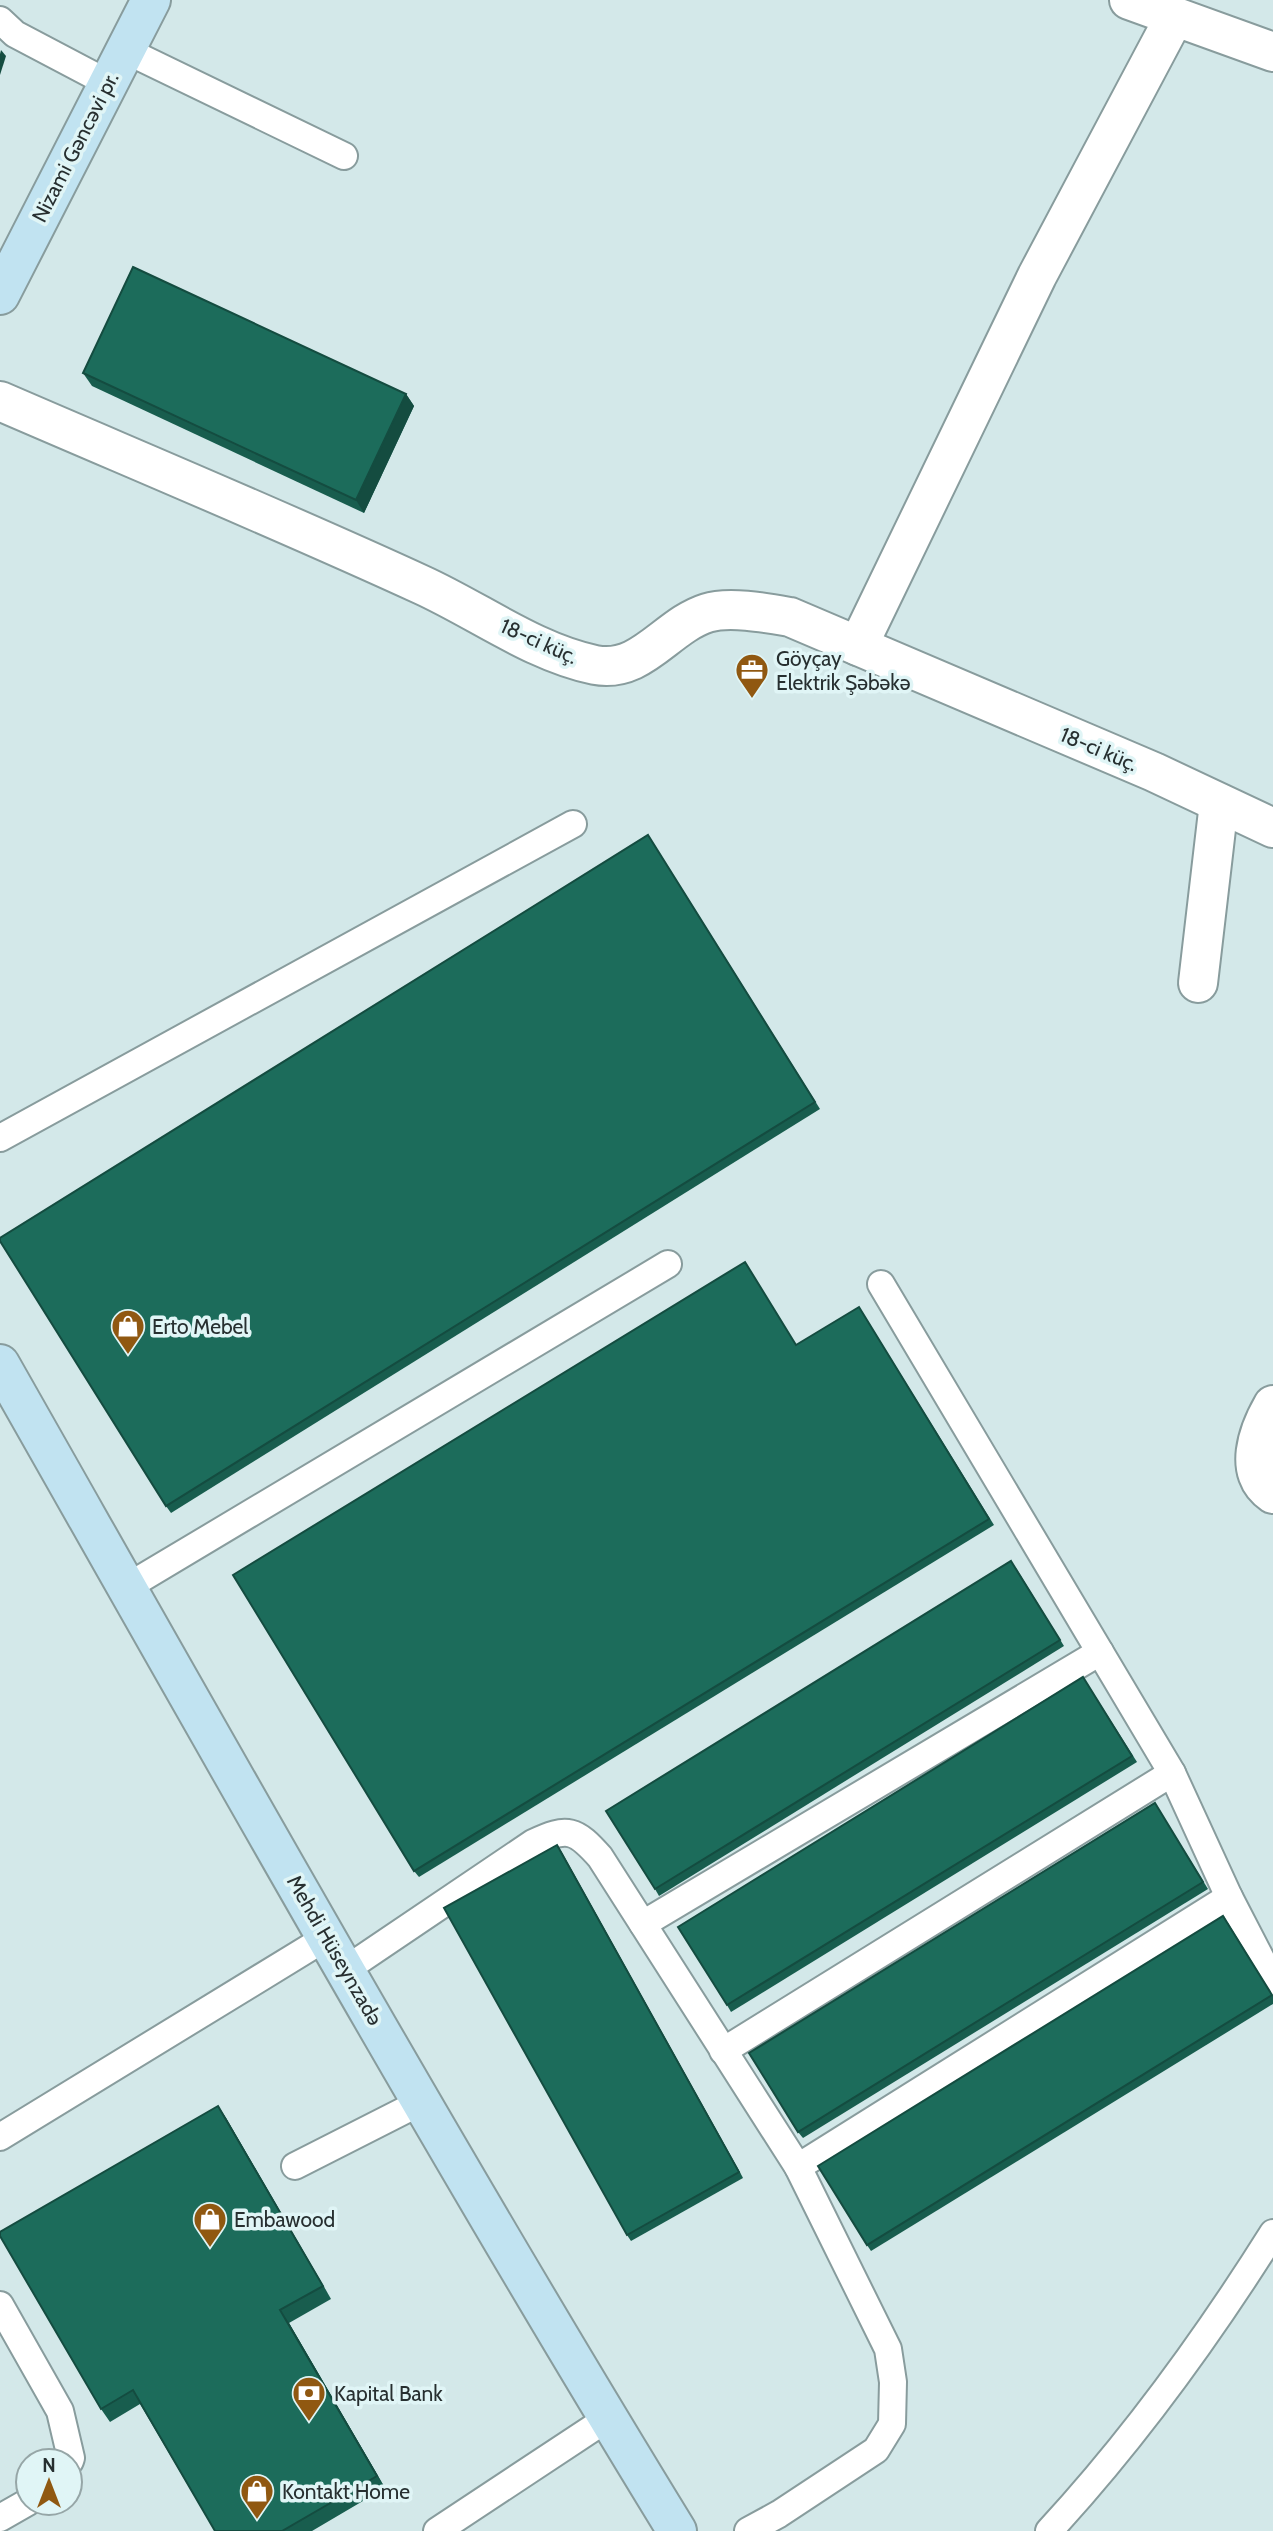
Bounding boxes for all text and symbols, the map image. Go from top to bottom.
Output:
street label: Nizami Gəncəvi pr. [26,68,124,226]
street label: 18-ci küç. [497,613,581,669]
place label: Göyçay Elektrik Şəbəkə [776,646,911,695]
office icon: Göyçay Elektrik Şəbəkə [733,651,771,700]
street label: 18-ci küç. [1057,722,1141,776]
shop icon: Erto Mebel [109,1307,147,1356]
place label: Erto Mebel [152,1314,248,1339]
street label: Mehdi Hüseynzadə [282,1870,388,2030]
shop icon: Embawood [191,2200,229,2249]
place label: Embawood [234,2207,335,2232]
bank icon: Kapital Bank [290,2374,328,2423]
place label: Kapital Bank [334,2381,443,2406]
north arrow [14,2447,84,2517]
text: N [42,2454,56,2477]
shop icon: Kontakt Home [238,2472,276,2521]
place label: Kontakt Home [282,2479,410,2504]

